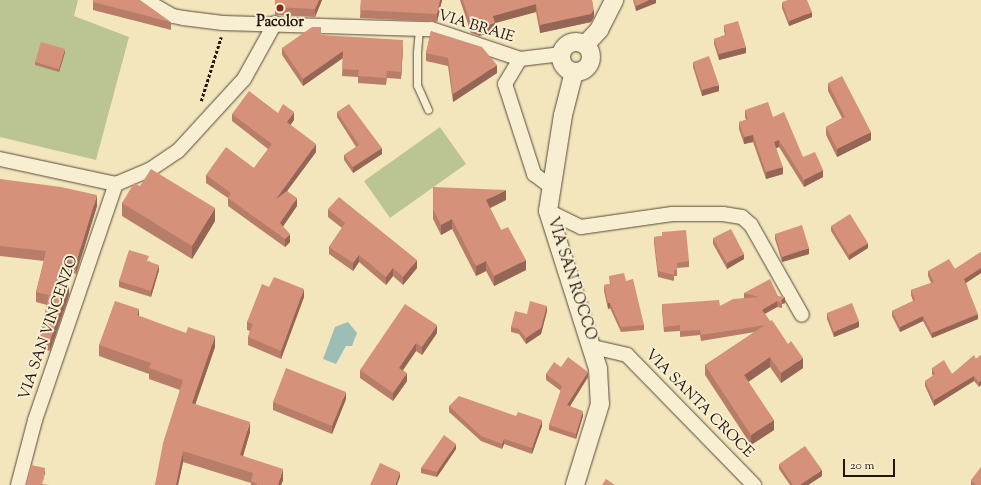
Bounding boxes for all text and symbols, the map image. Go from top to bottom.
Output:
marker: Pacolor [275,3,285,13]
street label: VIA BRAIE [436,7,516,47]
place label: Pacolor [256,14,304,32]
street label: VIA SAN ROCCO [543,215,599,343]
street label: VIA SAN VINCENZO [16,253,82,403]
street label: VIA SANTA CROCE [641,346,757,462]
scale bar [845,451,897,477]
text: 20 m [850,457,874,475]

